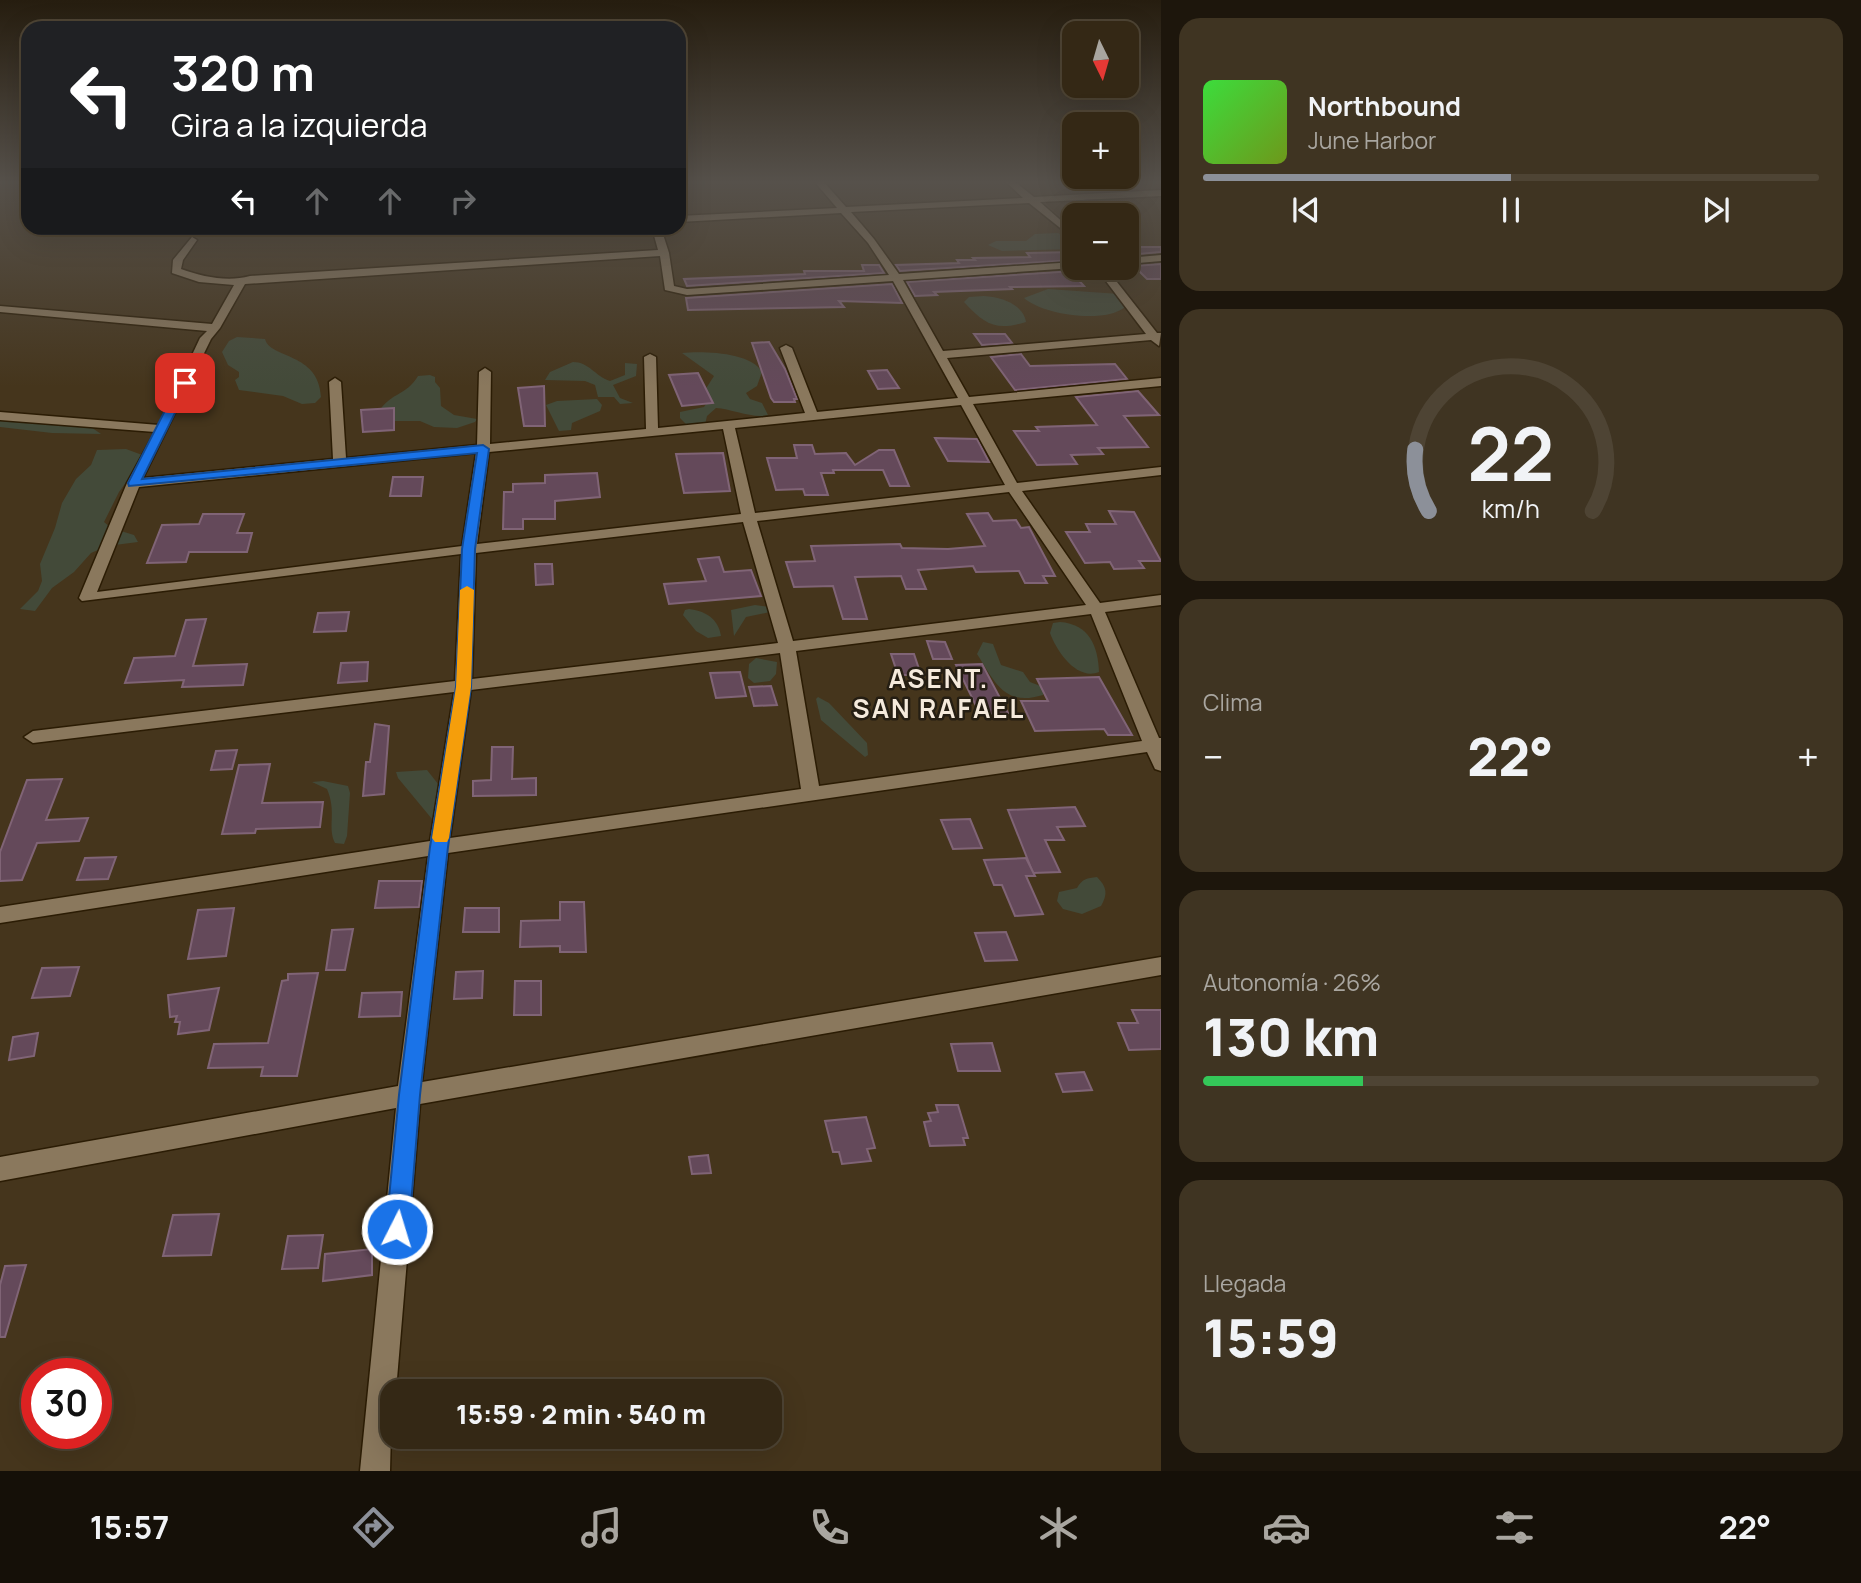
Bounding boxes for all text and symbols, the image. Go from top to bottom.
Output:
north arrow [1062,21,1139,98]
map controls [1062,21,1139,280]
text: 320 m [171,39,315,106]
icon: left [56,49,147,140]
text: Northbound [1308,88,1461,124]
text: Gira a la izquierda [171,103,427,147]
button: + [1062,112,1139,189]
text: June Harbor [1308,124,1436,156]
icon: left [225,182,263,220]
icon: ahead [298,182,336,220]
icon: ahead [371,182,409,220]
icon: right [444,182,482,220]
icon: previous [1287,191,1325,229]
icon: pause [1492,191,1530,229]
icon: next [1697,191,1735,229]
button: − [1062,203,1139,280]
pin [155,353,215,413]
icon: arrive [166,364,204,402]
text: 22 [1468,403,1554,503]
text: km/h [1482,491,1540,526]
district label: ASENT. SAN RAFAEL [853,660,1025,726]
text: Clima [1203,686,1262,718]
text: 22° [1467,721,1553,792]
text: − [1203,730,1224,782]
text: + [1797,730,1819,782]
text: Autonomía · 26% [1203,966,1381,998]
text: 130 km [1203,1001,1379,1072]
position arrow [360,1192,434,1266]
text: Llegada [1203,1267,1286,1299]
text: 15:59 [1203,1302,1339,1373]
speed limit sign: 30 [21,1358,112,1449]
text: 15:59 · 2 min · 540 m [456,1396,706,1432]
icon: directions [349,1503,398,1552]
icon: music [577,1503,626,1552]
icon: phone [805,1503,854,1552]
icon: climate [1034,1503,1083,1552]
icon: car [1262,1503,1311,1552]
icon: filters [1490,1503,1539,1552]
text: 15:57 [90,1505,169,1549]
text: 22° [1719,1505,1771,1549]

